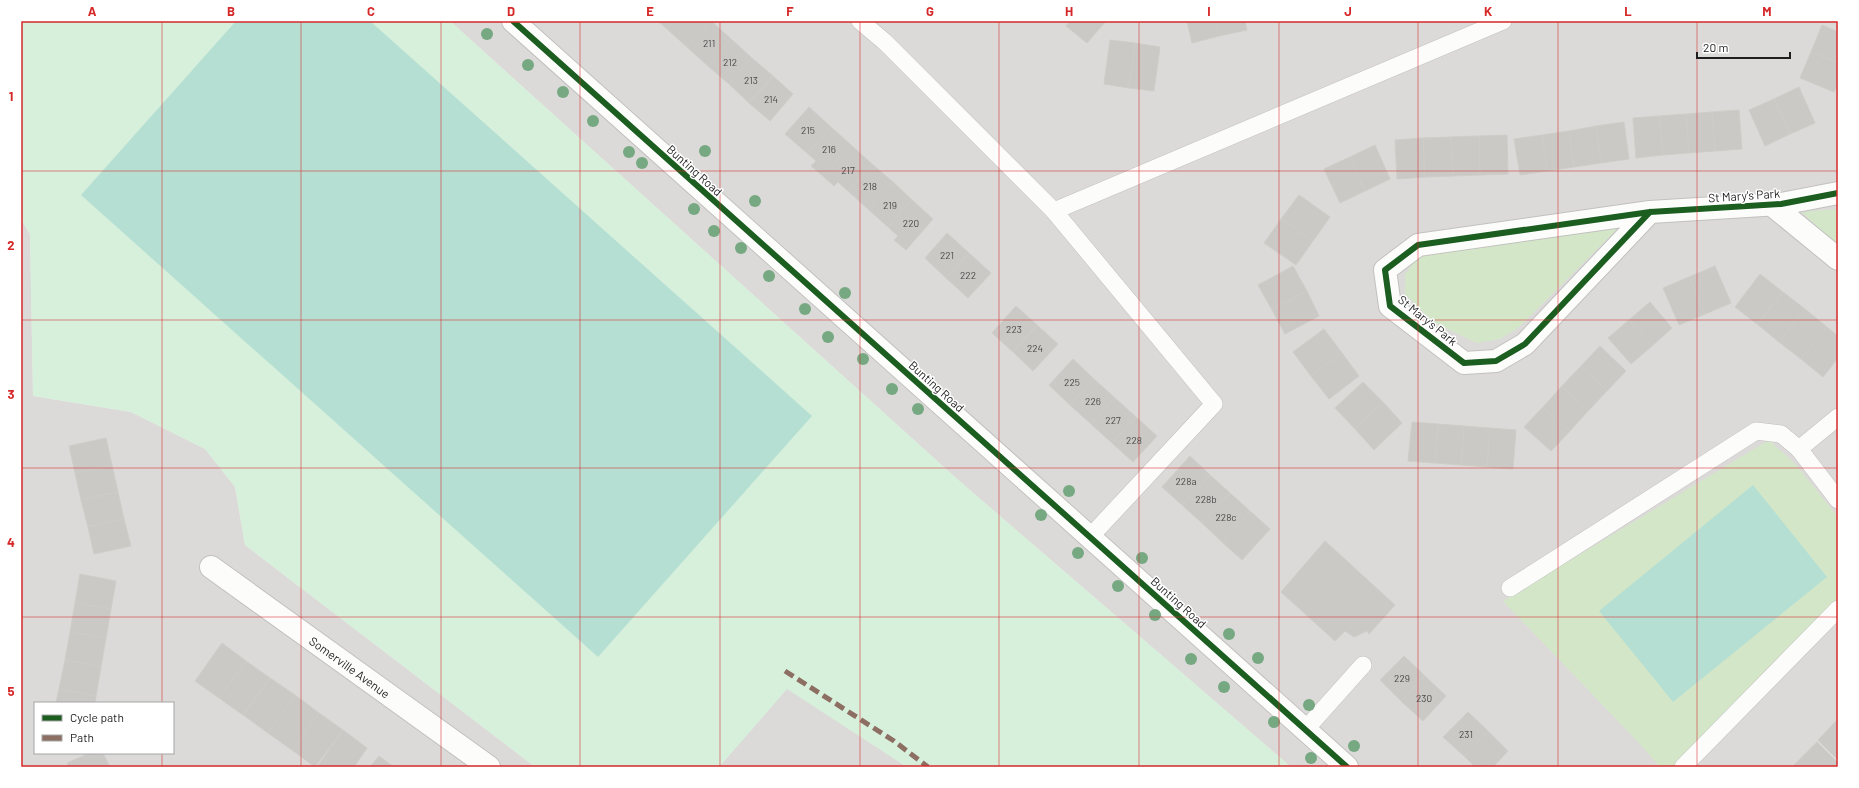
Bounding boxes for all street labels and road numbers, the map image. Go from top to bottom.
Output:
street label: Bunting Road [664,142,726,198]
street label: St Mary's Park [1708,186,1780,204]
street label: St Mary's Park [1396,292,1460,348]
street label: Bunting Road [906,358,968,414]
street label: Bunting Road [1148,574,1210,630]
street label: Somerville Avenue [307,633,393,701]

